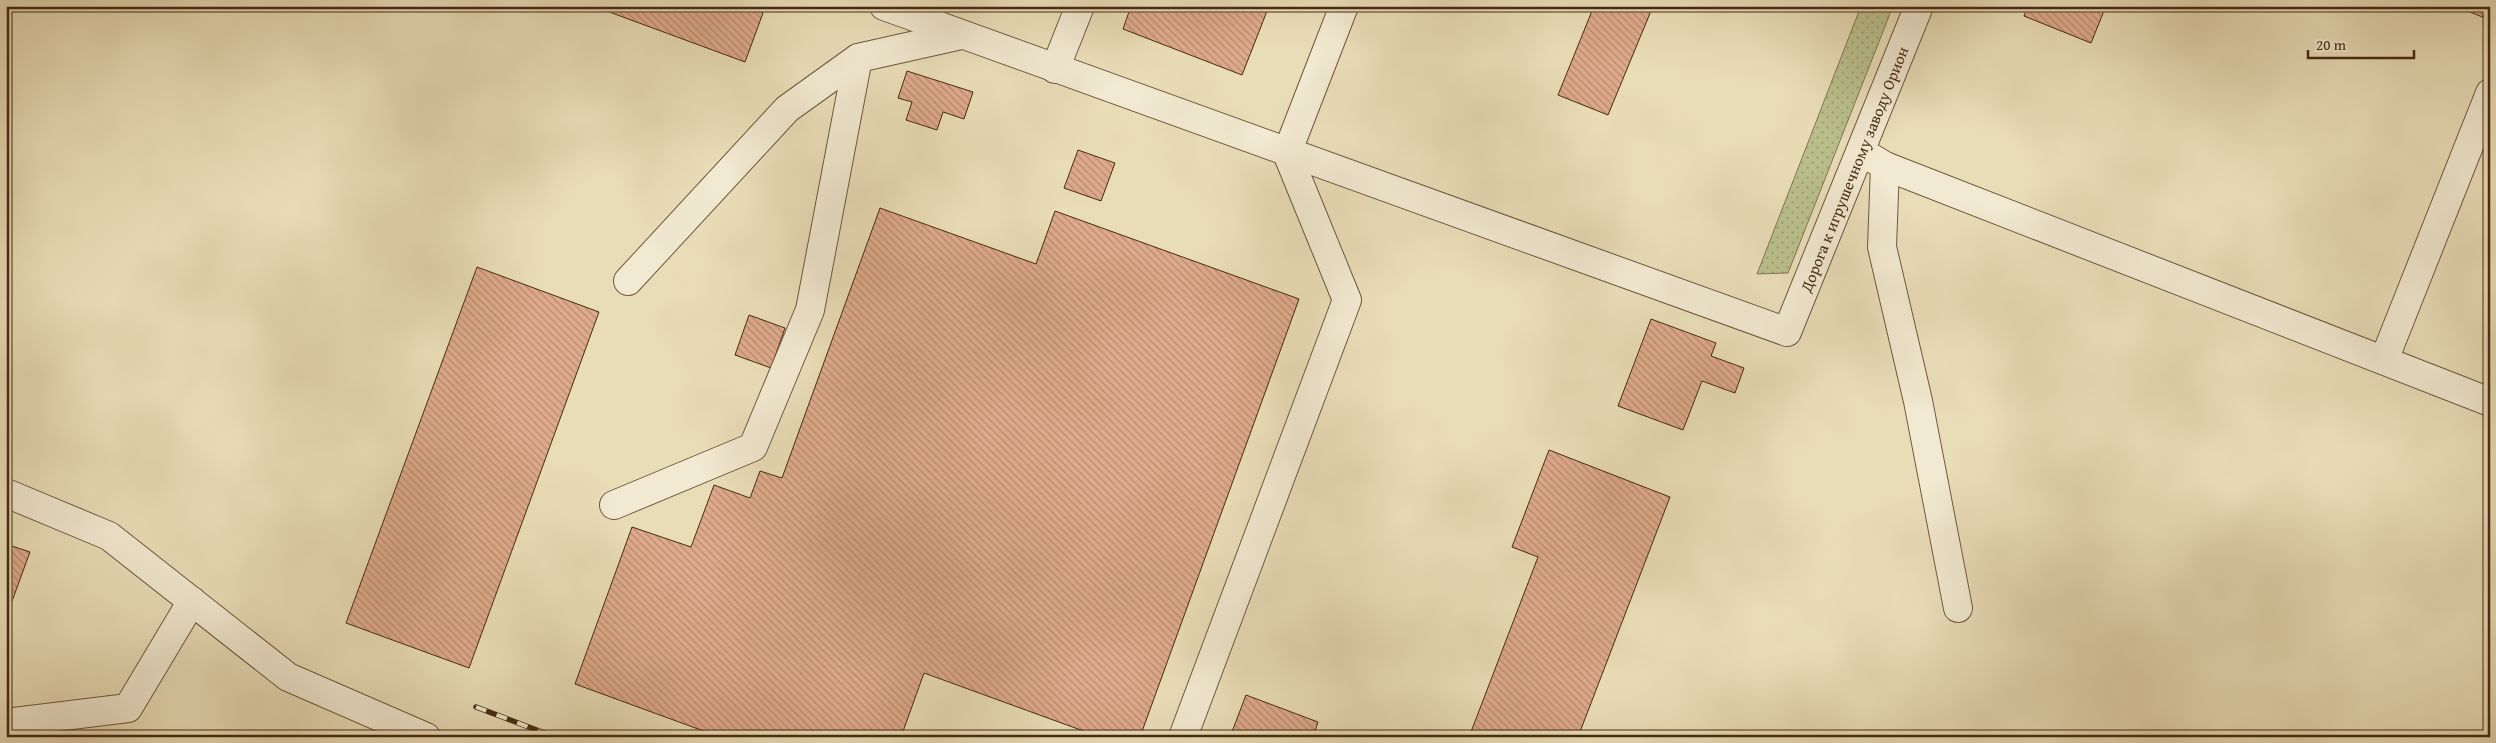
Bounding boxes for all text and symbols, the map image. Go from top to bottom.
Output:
scale bar [2308,28,2415,60]
text: 20 m [2316,34,2347,55]
street label: Дорога к игрушечному заводу Орион [1793,43,1914,296]

